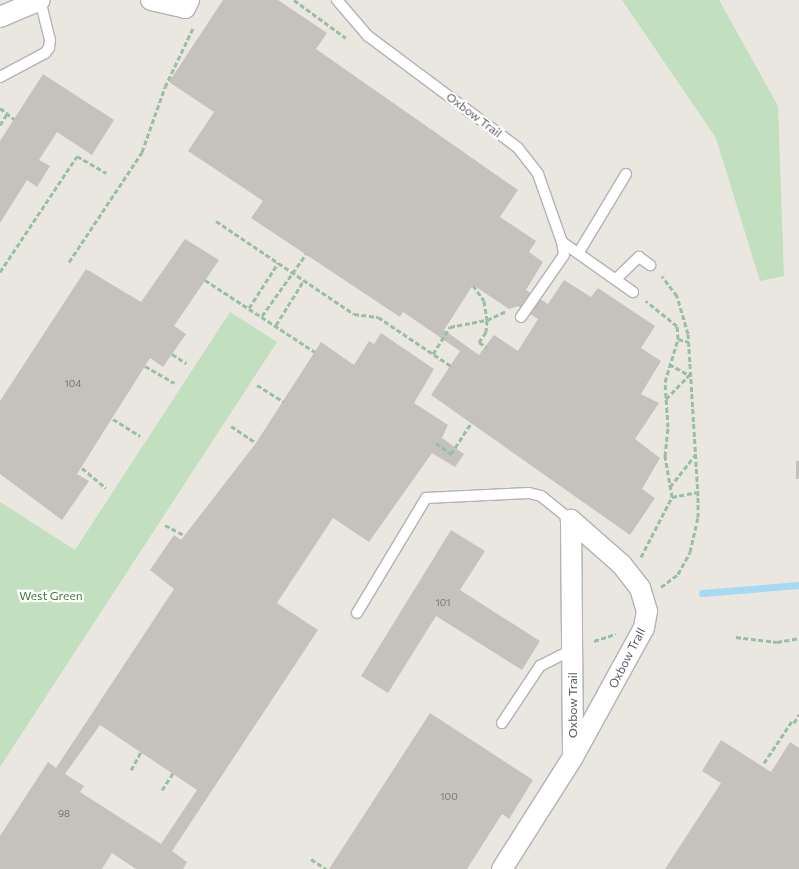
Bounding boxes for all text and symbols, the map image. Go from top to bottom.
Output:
street label: Oxbow Trail [443,89,505,141]
house number: 104 [65,378,81,390]
park label: West Green [19,589,83,603]
house number: 101 [435,597,451,609]
street label: Oxbow TraIl [606,625,648,691]
street label: Oxbow Trail [566,672,580,738]
house number: 100 [440,791,458,803]
house number: 98 [58,808,70,820]

